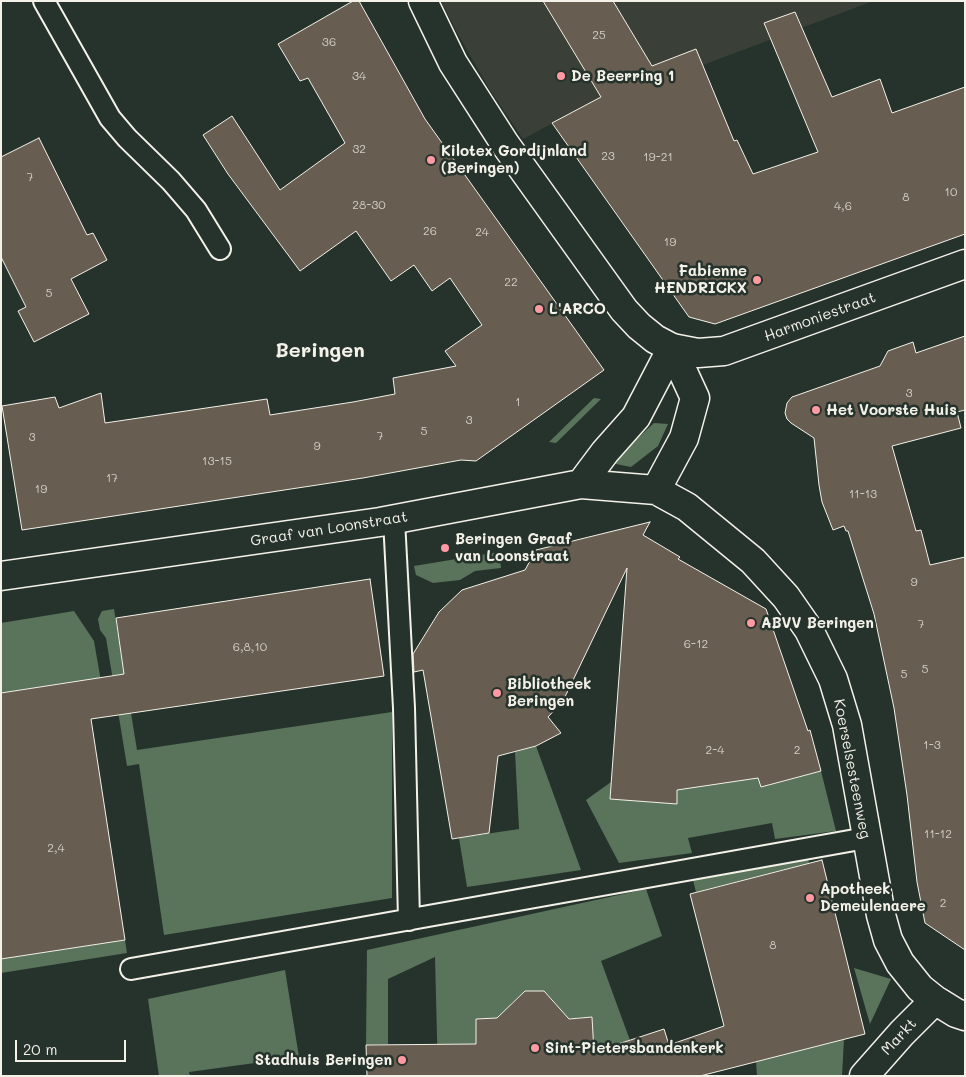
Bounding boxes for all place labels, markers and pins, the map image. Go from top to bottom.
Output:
place label: De Beerring 1 [571,67,674,85]
marker: De Beerring 1 [555,70,567,82]
place label: Kilotex Gordijnland (Beringen) [441,142,587,177]
marker: Kilotex Gordijnland (Beringen) [425,154,437,166]
place label: Fabienne HENDRICKX [654,262,747,297]
marker: Fabienne HENDRICKX [751,274,763,286]
place label: L'ARCO [549,300,606,318]
marker: L'ARCO [533,303,545,315]
place label: Het Voorste Huis [826,401,957,419]
marker: Het Voorste Huis [810,404,822,416]
place label: Beringen Graaf van Loonstraat [455,530,572,565]
marker: Beringen Graaf van Loonstraat [439,542,451,554]
place label: ABVV Beringen [761,614,874,632]
marker: ABVV Beringen [745,617,757,629]
place label: Bibliotheek Beringen [507,675,591,710]
marker: Bibliotheek Beringen [491,687,503,699]
place label: Apotheek Demeulenaere [820,880,926,915]
marker: Apotheek Demeulenaere [804,892,816,904]
place label: Sint-Pietersbandenkerk [545,1039,724,1057]
marker: Sint-Pietersbandenkerk [529,1042,541,1054]
place label: Stadhuis Beringen [255,1051,392,1069]
marker: Stadhuis Beringen [396,1054,408,1066]

